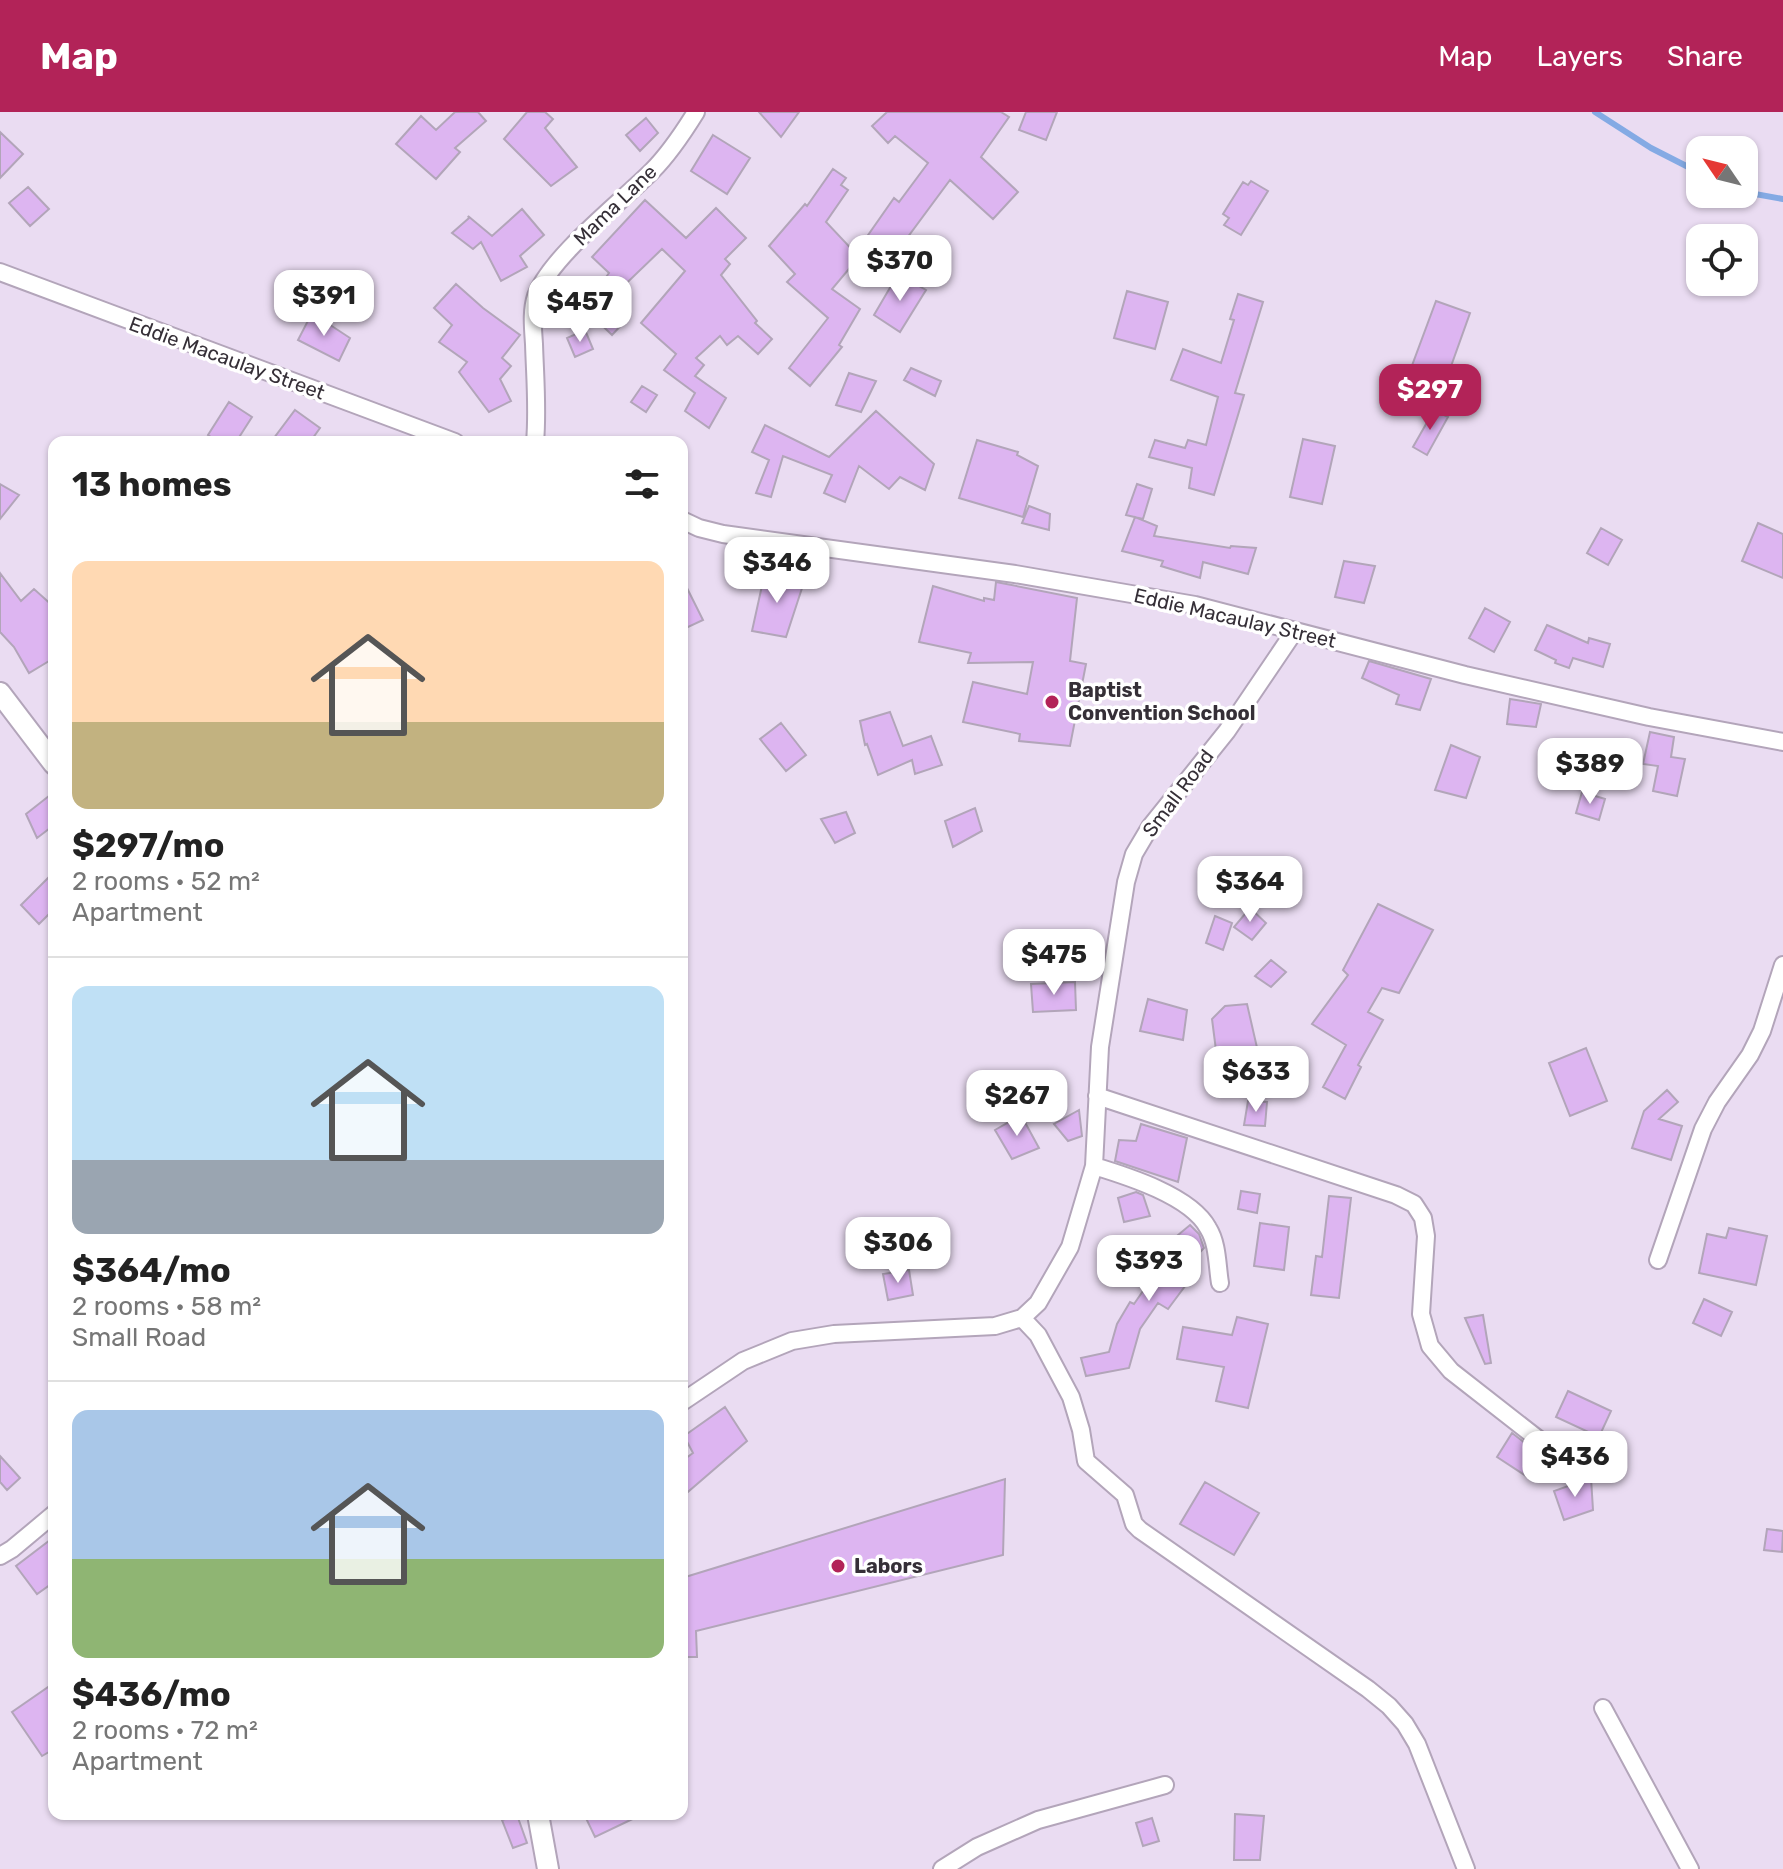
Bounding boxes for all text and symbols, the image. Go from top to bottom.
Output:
text: Map [40,33,118,79]
text: Map [1438,40,1493,73]
text: Layers [1537,40,1623,73]
text: Share [1667,40,1743,73]
north arrow [1686,136,1758,208]
map controls [1686,136,1758,296]
street label: Mama Lane [568,159,662,251]
button: locate [1686,224,1758,296]
pin: $370 [853,235,947,303]
text: $370 [866,245,934,276]
pin: $391 [277,270,371,338]
pin: $457 [533,276,627,344]
text: $391 [292,280,356,311]
text: $457 [547,286,613,317]
street label: Eddie Macaulay Street [126,311,328,405]
pin: $297 [1383,364,1477,432]
text: $297 [1397,374,1463,405]
icon: filters [620,462,664,506]
text: 13 homes [72,464,232,505]
pin: $346 [730,537,824,605]
text: $346 [742,547,812,578]
street label: Eddie Macaulay Street [1132,583,1339,653]
icon: home [296,613,440,757]
place label: Baptist Convention School [1068,678,1256,725]
marker: Baptist Convention School [1043,693,1061,711]
pin: $389 [1543,738,1637,806]
street label: Small Road [1137,745,1219,841]
text: $389 [1556,748,1624,779]
text: $297/mo [72,825,224,866]
pin: $364 [1203,856,1297,924]
text: 2 rooms · 52 m² [72,866,260,897]
text: $364 [1215,866,1285,897]
text: Apartment [72,897,203,928]
pin: $475 [1007,929,1101,997]
text: $475 [1021,939,1087,970]
icon: home [296,1038,440,1182]
pin: $633 [1209,1046,1303,1114]
text: $633 [1222,1056,1290,1087]
pin: $267 [970,1070,1064,1138]
text: $267 [984,1080,1050,1111]
pin: $306 [851,1217,945,1285]
text: $306 [863,1227,933,1258]
pin: $393 [1102,1235,1196,1303]
text: $393 [1115,1245,1183,1276]
text: $364/mo [72,1250,231,1291]
text: 2 rooms · 58 m² [72,1291,261,1322]
text: Small Road [72,1322,206,1353]
pin: $436 [1528,1431,1622,1499]
text: $436 [1540,1441,1610,1472]
icon: home [296,1462,440,1606]
place label: Labors [854,1554,923,1578]
marker: Labors [829,1557,847,1575]
text: $436/mo [72,1674,231,1715]
text: 2 rooms · 72 m² [72,1715,258,1746]
text: Apartment [72,1746,203,1777]

